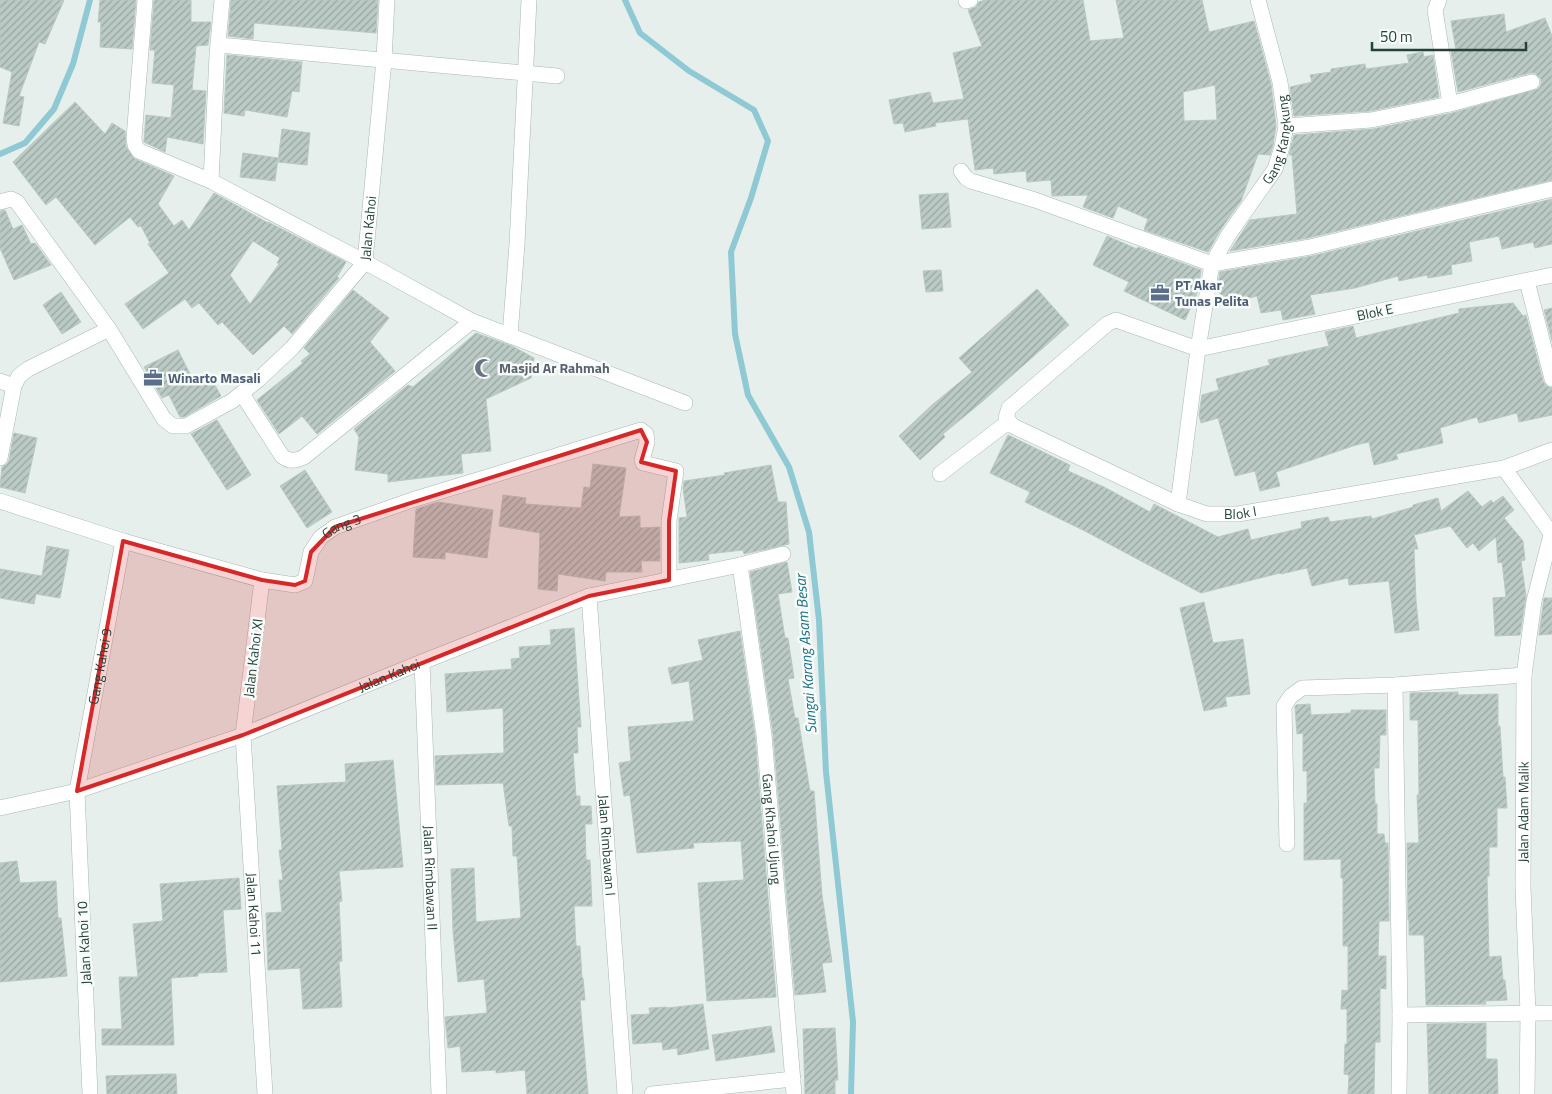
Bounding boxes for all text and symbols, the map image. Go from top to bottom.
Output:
scale bar [1372,20,1526,52]
text: 50 m [1380,25,1413,48]
street label: Gang Kangkung [1256,94,1296,188]
street label: Jalan Kahoi [354,195,381,261]
place label: PT Akar Tunas Pelita [1175,274,1249,311]
office icon: PT Akar Tunas Pelita [1149,282,1171,304]
street label: Blok E [1355,297,1395,326]
mosque icon: Masjid Ar Rahmah [473,357,495,379]
place label: Masjid Ar Rahmah [499,357,610,378]
office icon: Winarto Masali [142,367,164,389]
place label: Winarto Masali [168,367,261,388]
street label: Blok I [1224,500,1258,524]
street label: Gang 3 [317,508,364,543]
water label: Sungai Karang Asam Besar [788,571,823,734]
street label: Jalan Kahoi XI [237,617,268,699]
street label: Gang Kahoi 9 [82,626,117,706]
street label: Jalan Kahoi [355,653,423,697]
street label: Jalan Adam Malik [1512,761,1534,863]
street label: Gang Khahoi Ujung [757,773,787,885]
street label: Jalan Rimbawan I [593,794,622,897]
street label: Jalan Rimbawan II [418,825,444,931]
street label: Jalan Kahoi 11 [241,872,268,957]
street label: Jalan Kahoi 10 [71,901,96,985]

